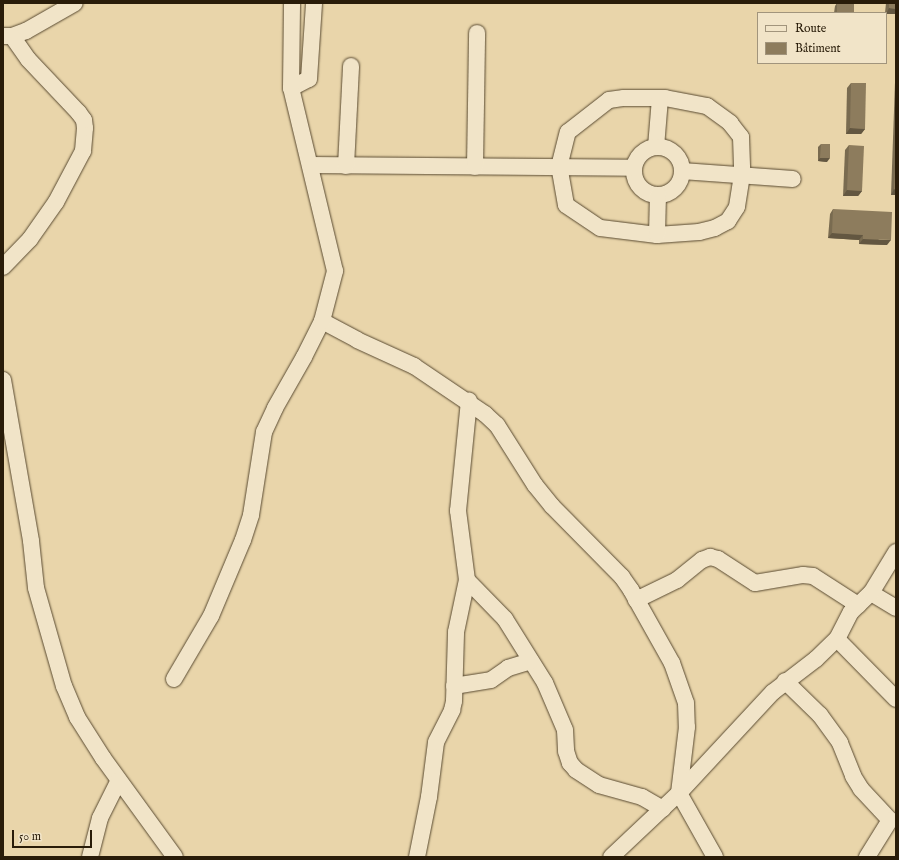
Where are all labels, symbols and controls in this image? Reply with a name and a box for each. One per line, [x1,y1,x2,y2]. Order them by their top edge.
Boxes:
legend [757,12,887,64]
text: Route [795,21,826,36]
text: Bâtiment [795,41,841,56]
scale bar [14,822,94,848]
text: 50 m [19,829,41,844]

